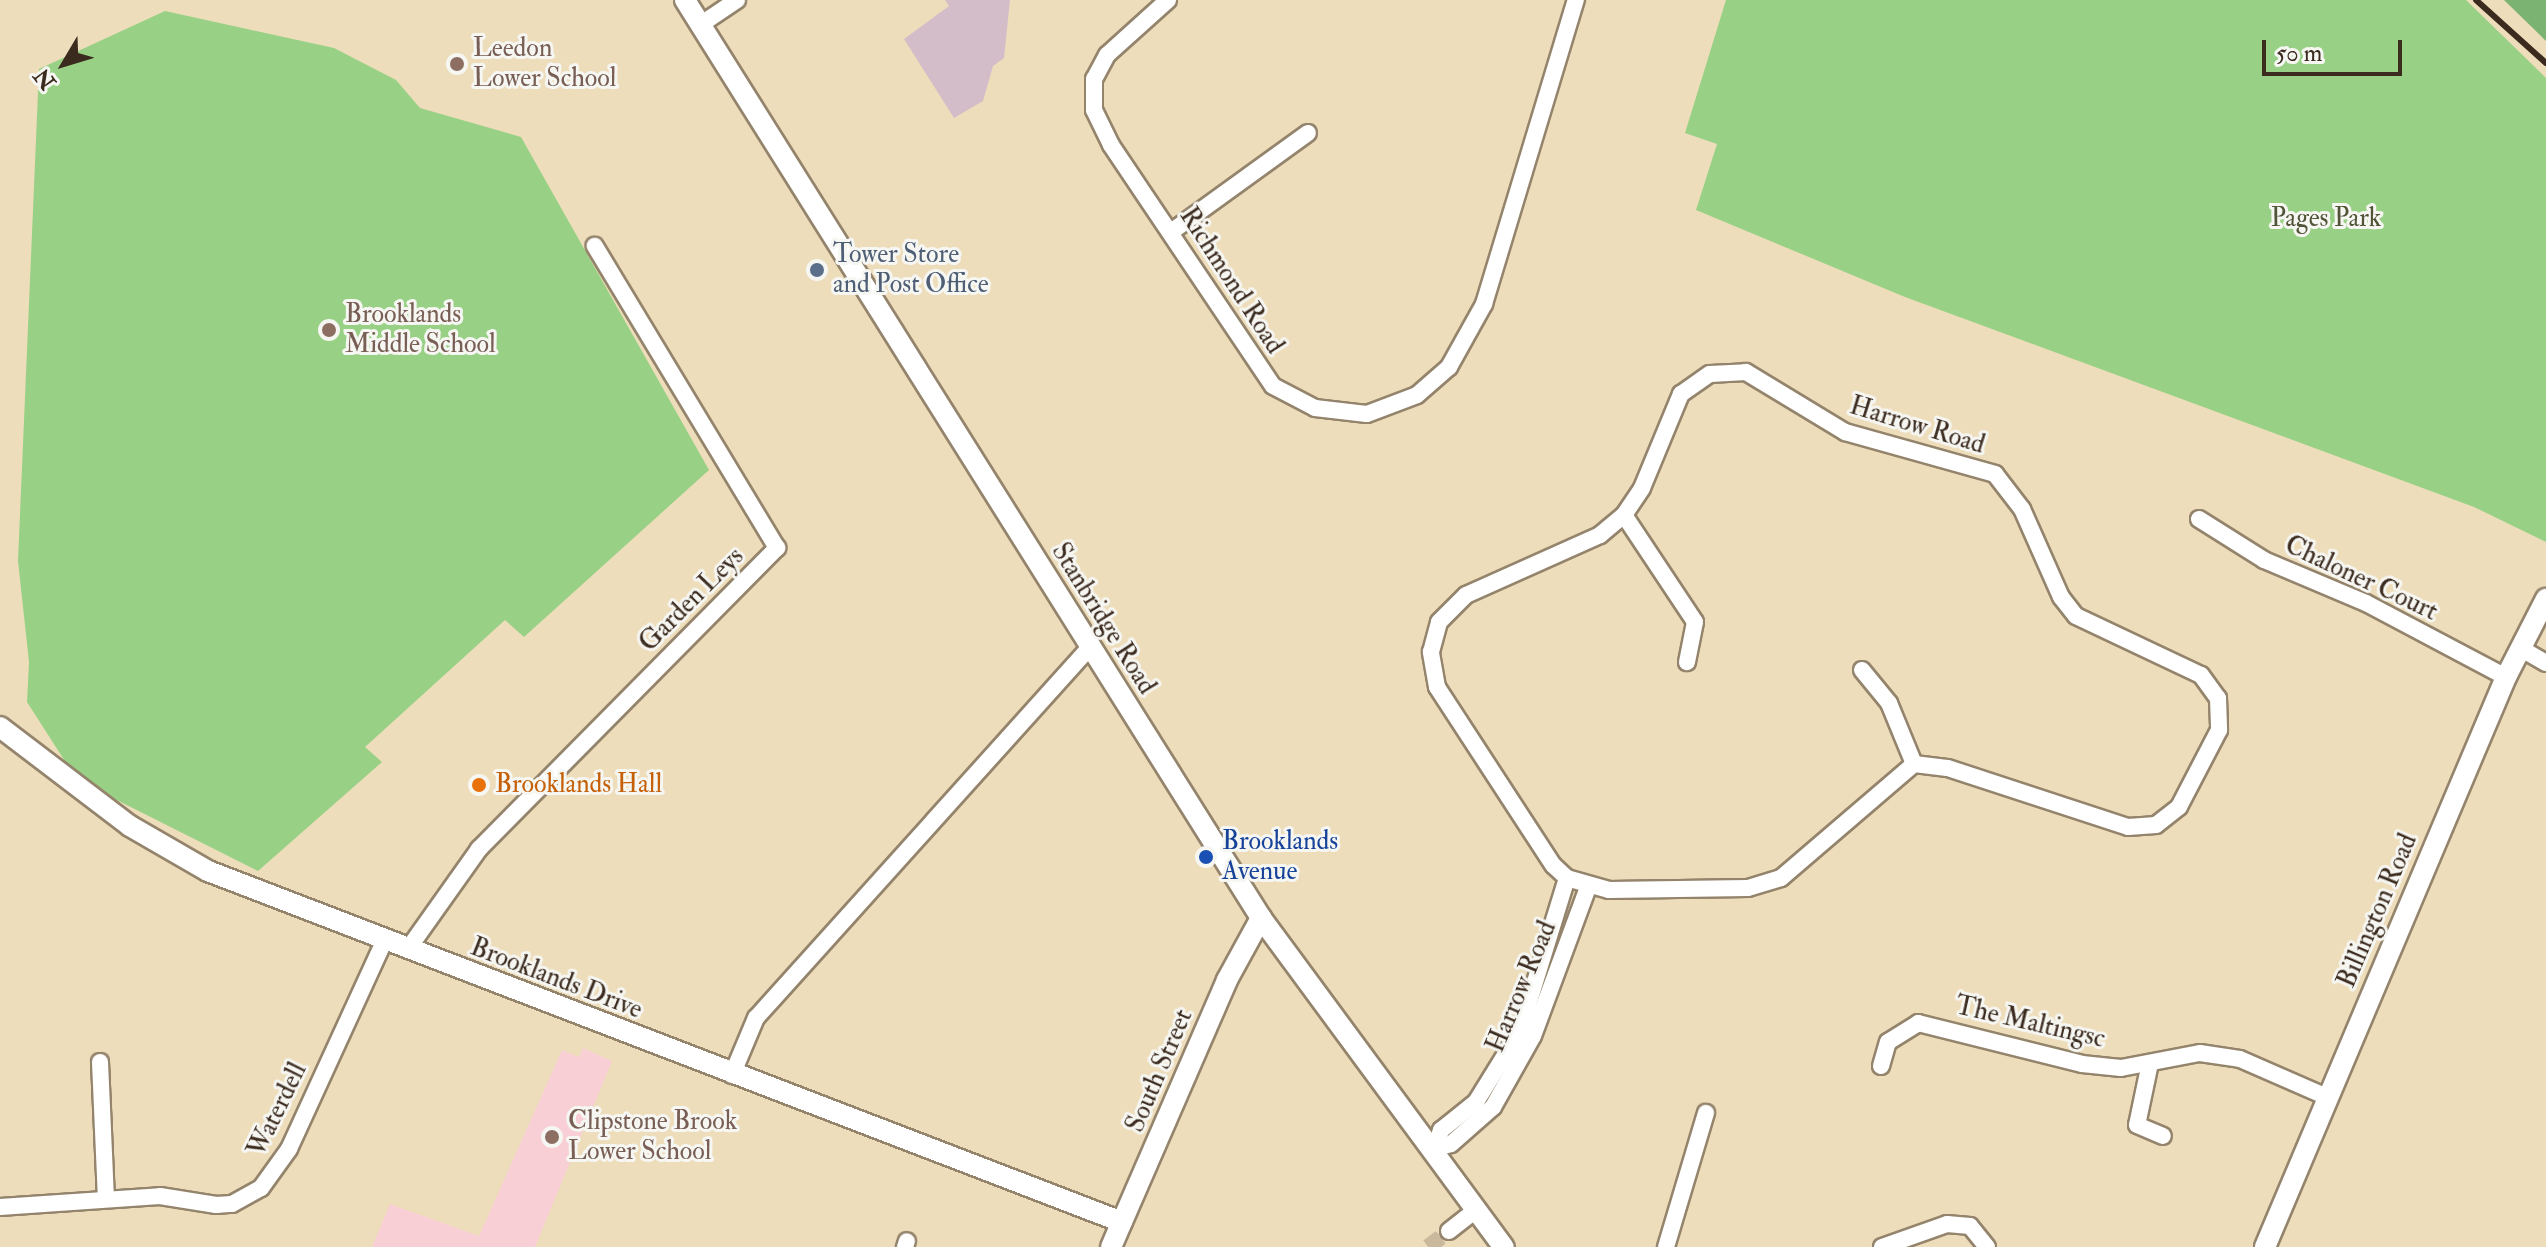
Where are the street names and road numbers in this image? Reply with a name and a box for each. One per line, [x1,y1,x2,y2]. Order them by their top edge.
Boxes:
street label: Richmond Road [1172,202,1290,360]
street label: Harrow Road [1846,391,1988,461]
street label: Chaloner Court [2280,530,2442,628]
street label: Stanbridge Road [1044,538,1162,700]
street label: Garden Leys [633,541,751,659]
street label: Billington Road [2332,829,2424,993]
street label: Harrow Road [1480,917,1564,1057]
street label: Brooklands Drive [466,932,646,1026]
street label: The Maltingsc [1952,991,2108,1055]
street label: South Street [1120,1005,1200,1137]
street label: Waterdell [242,1058,314,1162]

